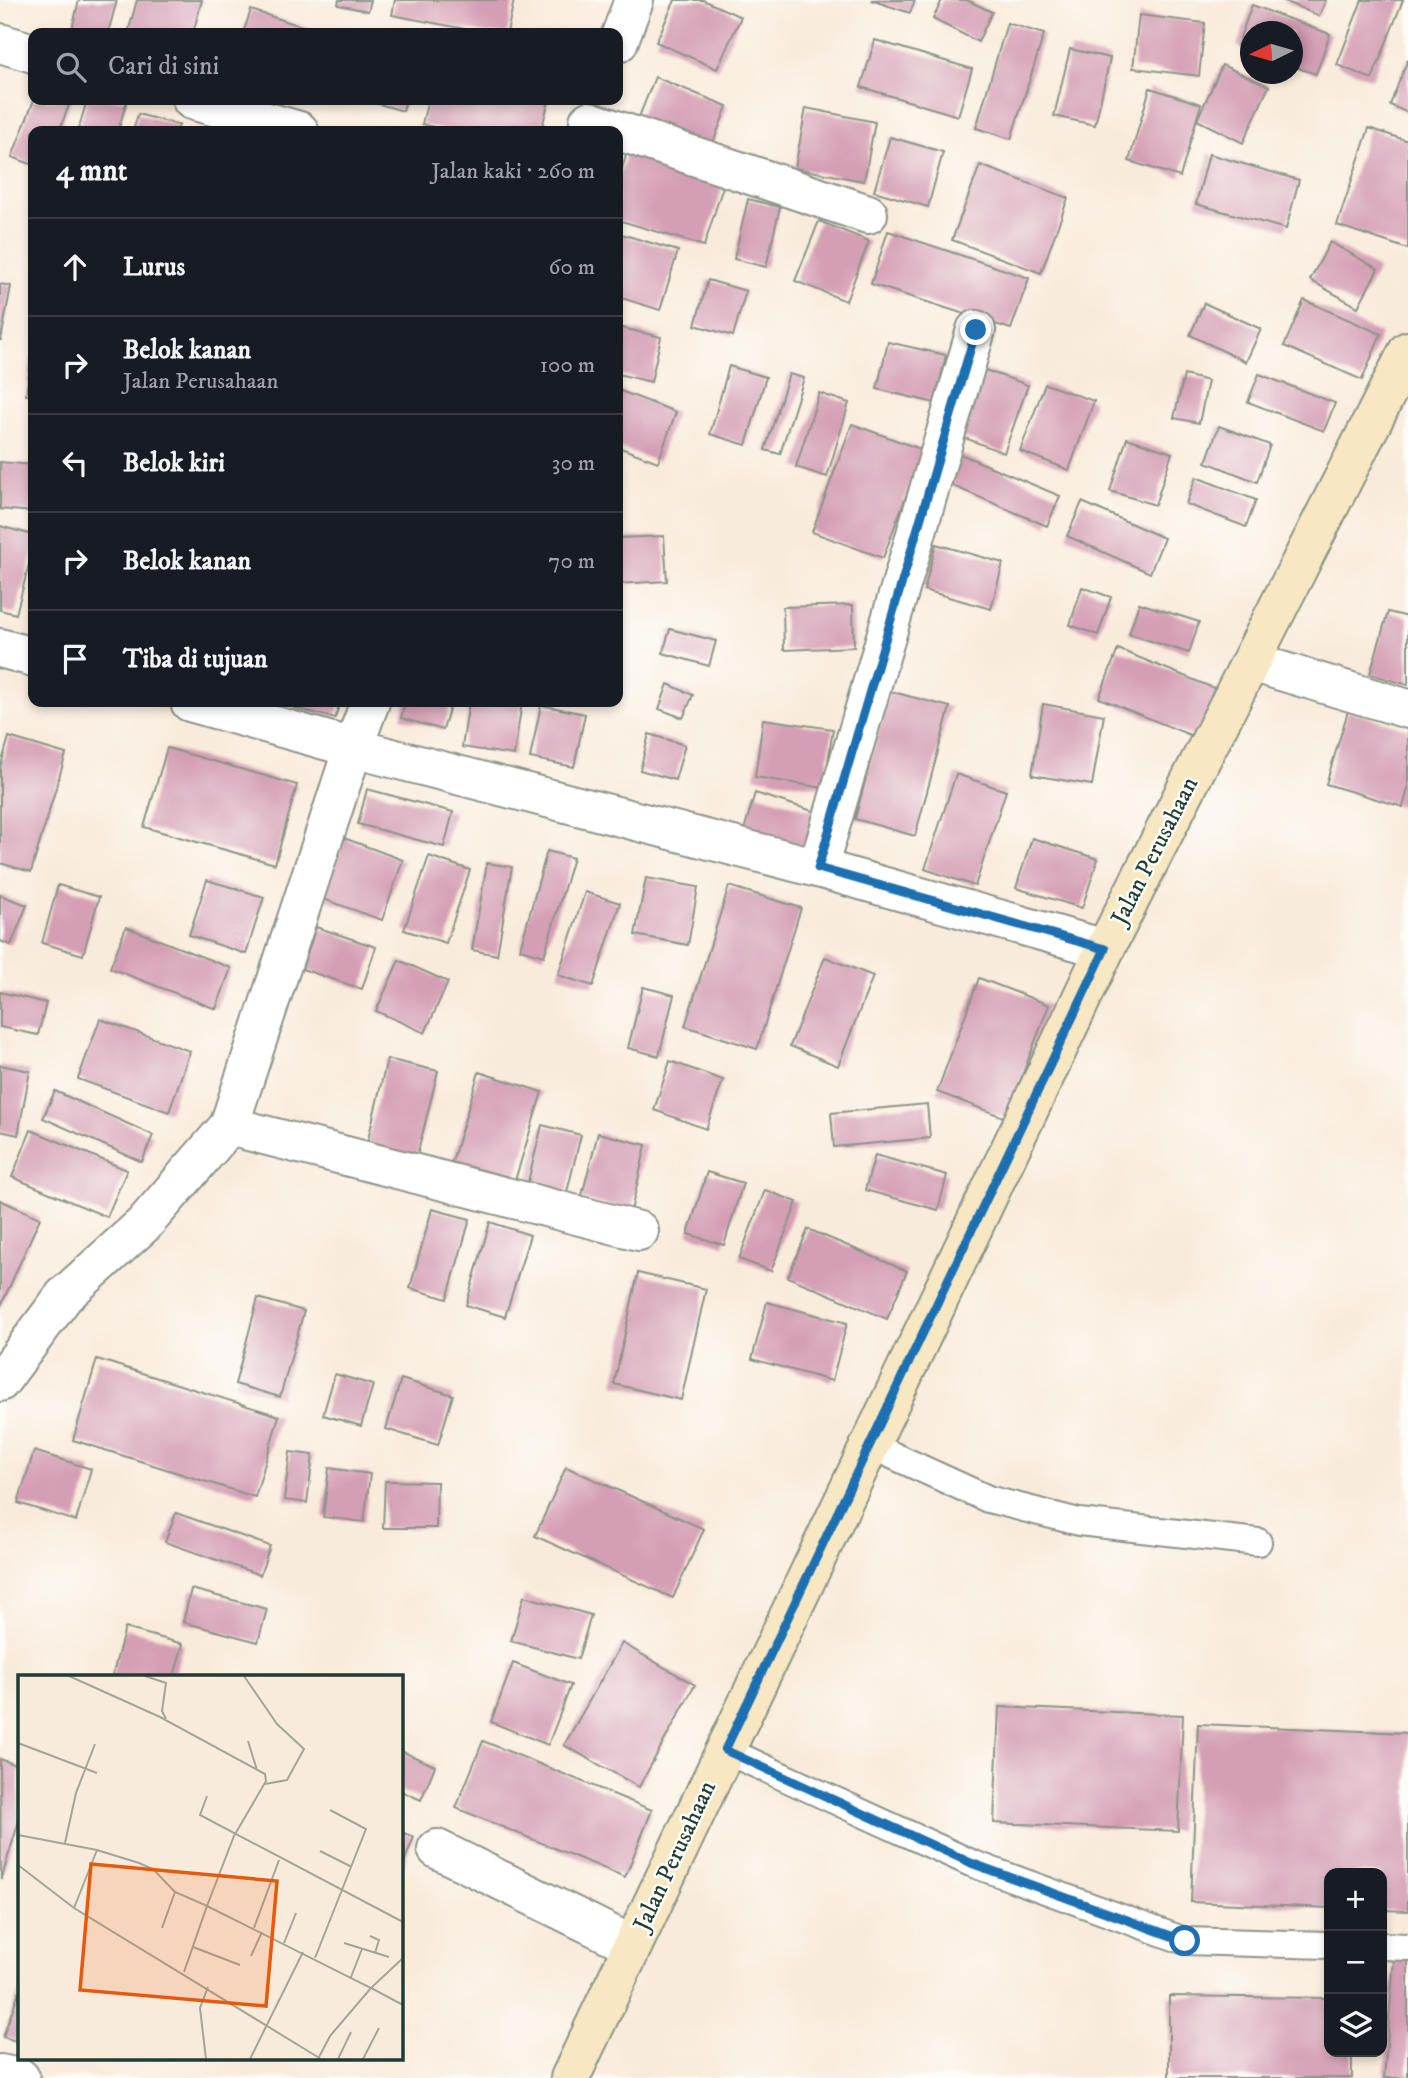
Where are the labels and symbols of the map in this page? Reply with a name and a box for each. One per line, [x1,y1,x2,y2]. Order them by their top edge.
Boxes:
north arrow [1240,21,1303,84]
route end [960,314,991,345]
street label: Jalan Perusahaan [1104,772,1205,932]
inset map [18,1675,402,2060]
street label: Jalan Perusahaan [626,1776,723,1938]
route start [1169,1925,1200,1956]

